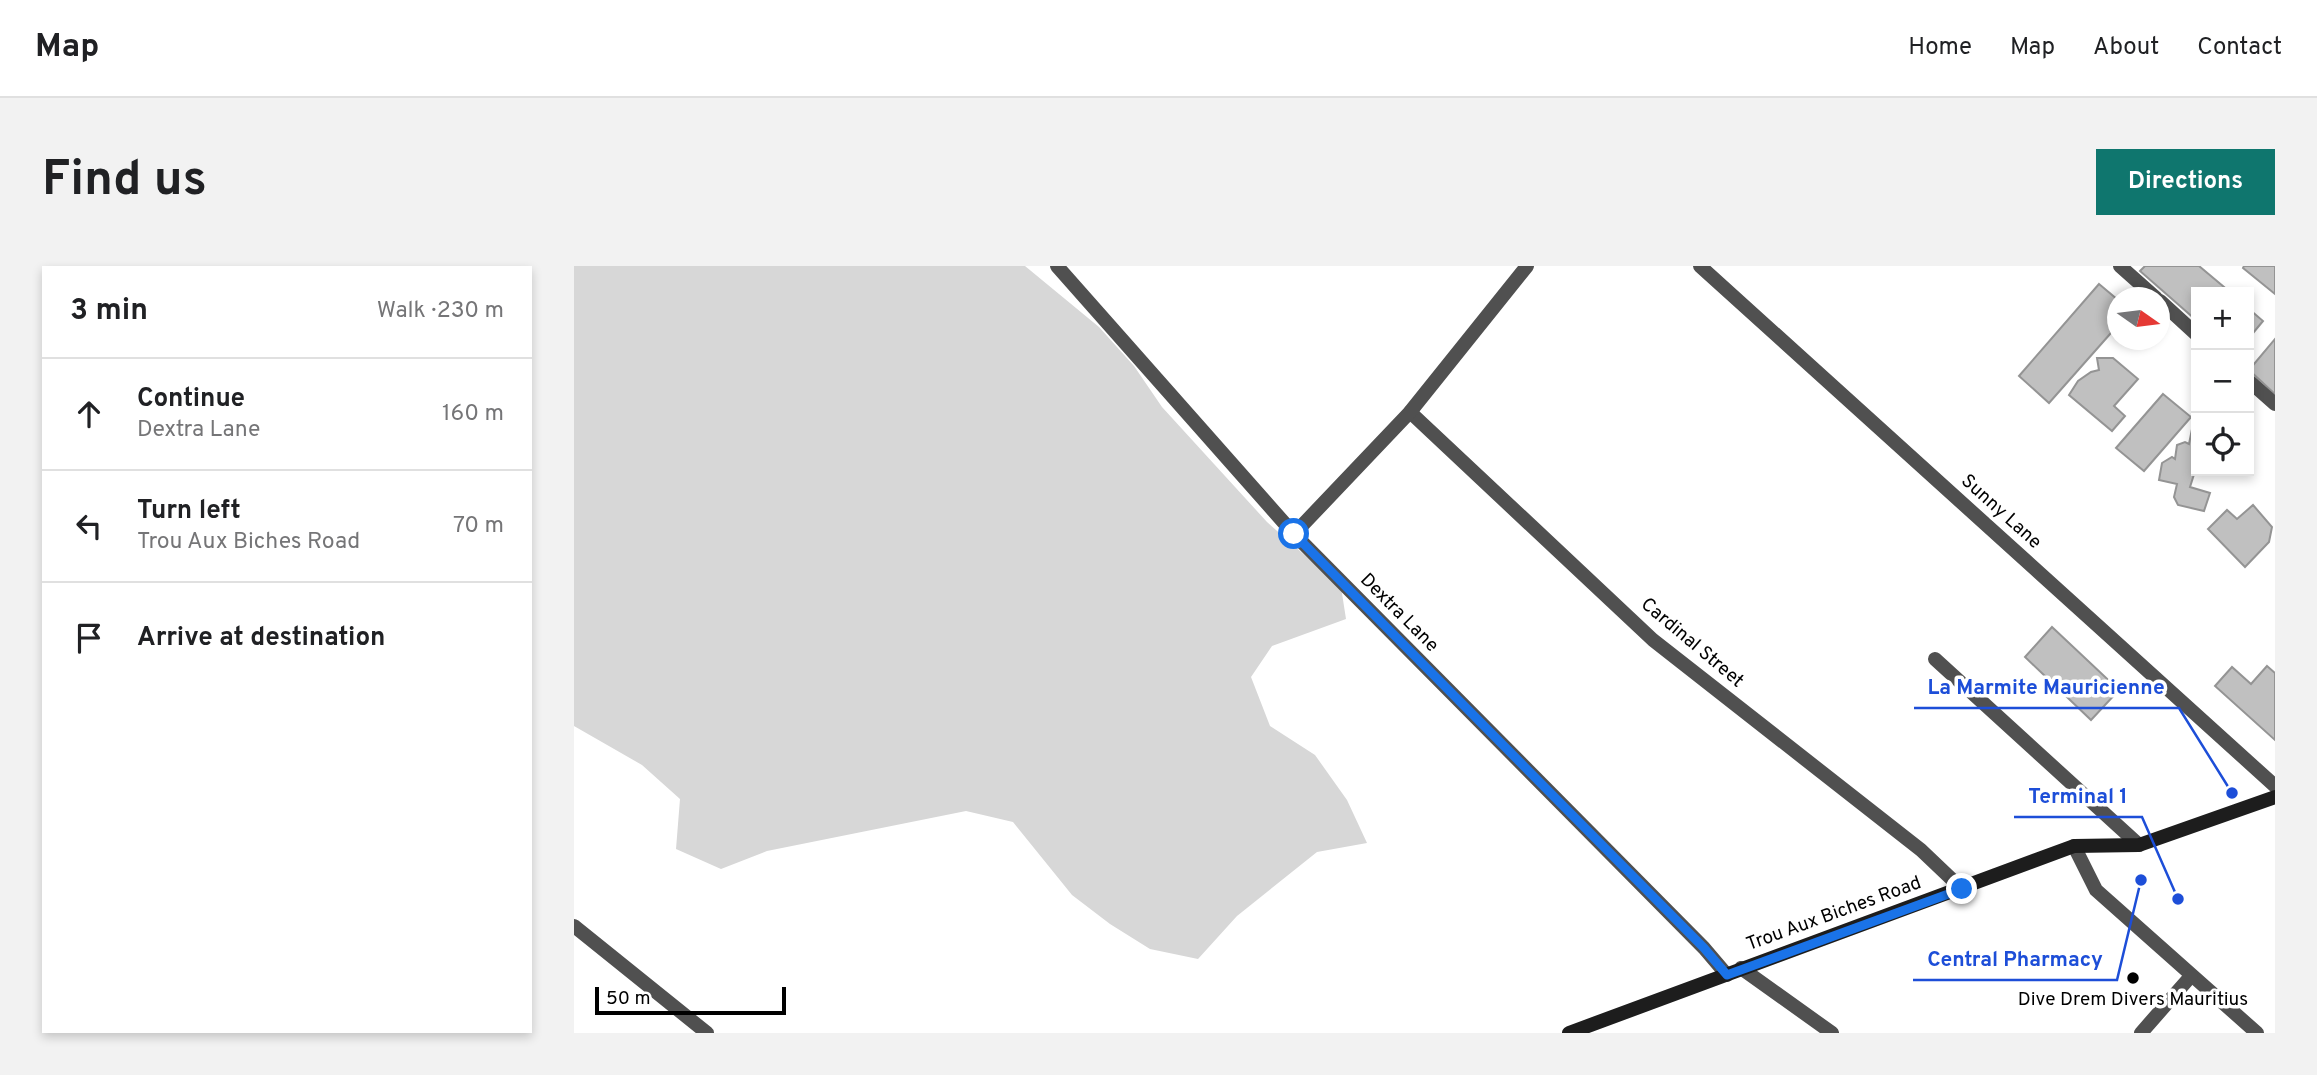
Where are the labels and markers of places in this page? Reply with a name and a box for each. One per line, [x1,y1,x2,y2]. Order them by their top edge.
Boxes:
callout: La Marmite Mauricienne [1914,666,2179,708]
callout: Terminal 1 [2014,775,2142,817]
callout: Central Pharmacy [1913,938,2117,980]
marker: Dive Drem Divers Mauritius [2125,970,2141,986]
place label: Dive Drem Divers Mauritius [2018,988,2248,1012]

